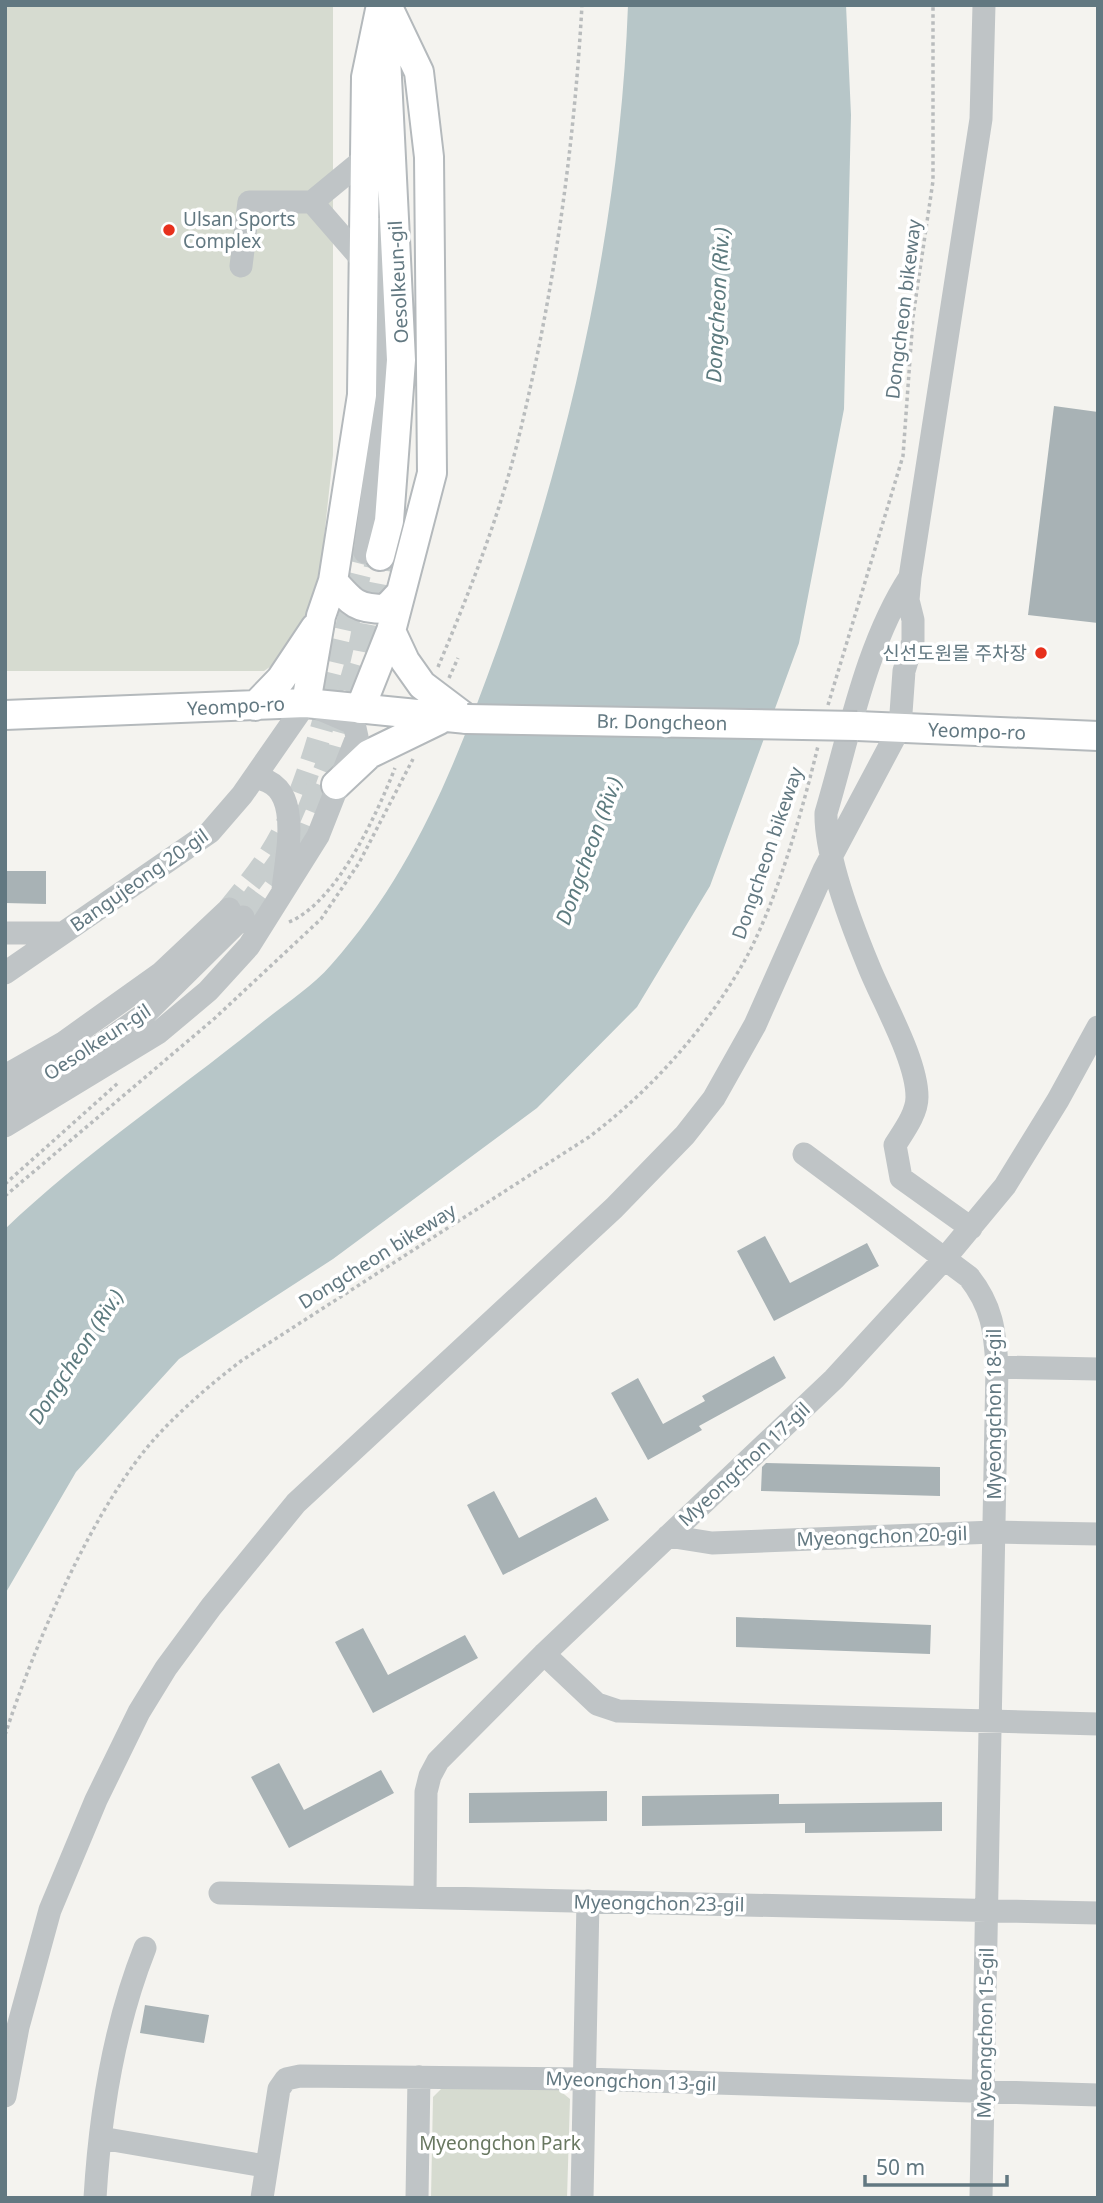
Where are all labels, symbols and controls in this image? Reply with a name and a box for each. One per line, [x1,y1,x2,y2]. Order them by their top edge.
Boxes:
place label: Ulsan Sports Complex [183,206,296,254]
street label: Dongcheon bikeway [879,217,927,400]
street label: Oesolkeun-gil [382,220,414,344]
marker: Ulsan Sports Complex [161,222,177,238]
water label: Dongcheon (Riv.) [699,226,735,383]
place label: 신선도원몰 주차장 [882,640,1027,666]
marker: 신선도원몰 주차장 [1033,645,1049,661]
street label: Yeompo-ro [186,690,286,722]
street label: Br. Dongcheon [596,708,728,736]
street label: Yeompo-ro [928,716,1026,746]
street label: Dongcheon bikeway [725,763,809,943]
water label: Dongcheon (Riv.) [548,773,628,929]
street label: Bangujeong 20-gil [65,823,213,937]
street label: Oesolkeun-gil [38,998,156,1086]
street label: Dongcheon bikeway [293,1197,461,1315]
water label: Dongcheon (Riv.) [21,1284,129,1429]
street label: Myeongchon 18-gil [981,1329,1007,1499]
street label: Myeongchon 17-gil [673,1396,815,1532]
street label: Myeongchon 20-gil [796,1520,968,1552]
street label: Myeongchon 23-gil [573,1889,745,1917]
street label: Myeongchon 15-gil [971,1947,999,2119]
street label: Myeongchon 13-gil [545,2065,717,2097]
park label: Myeongchon Park [419,2130,581,2156]
scale bar [865,2144,1007,2188]
text: 50 m [876,2153,925,2181]

